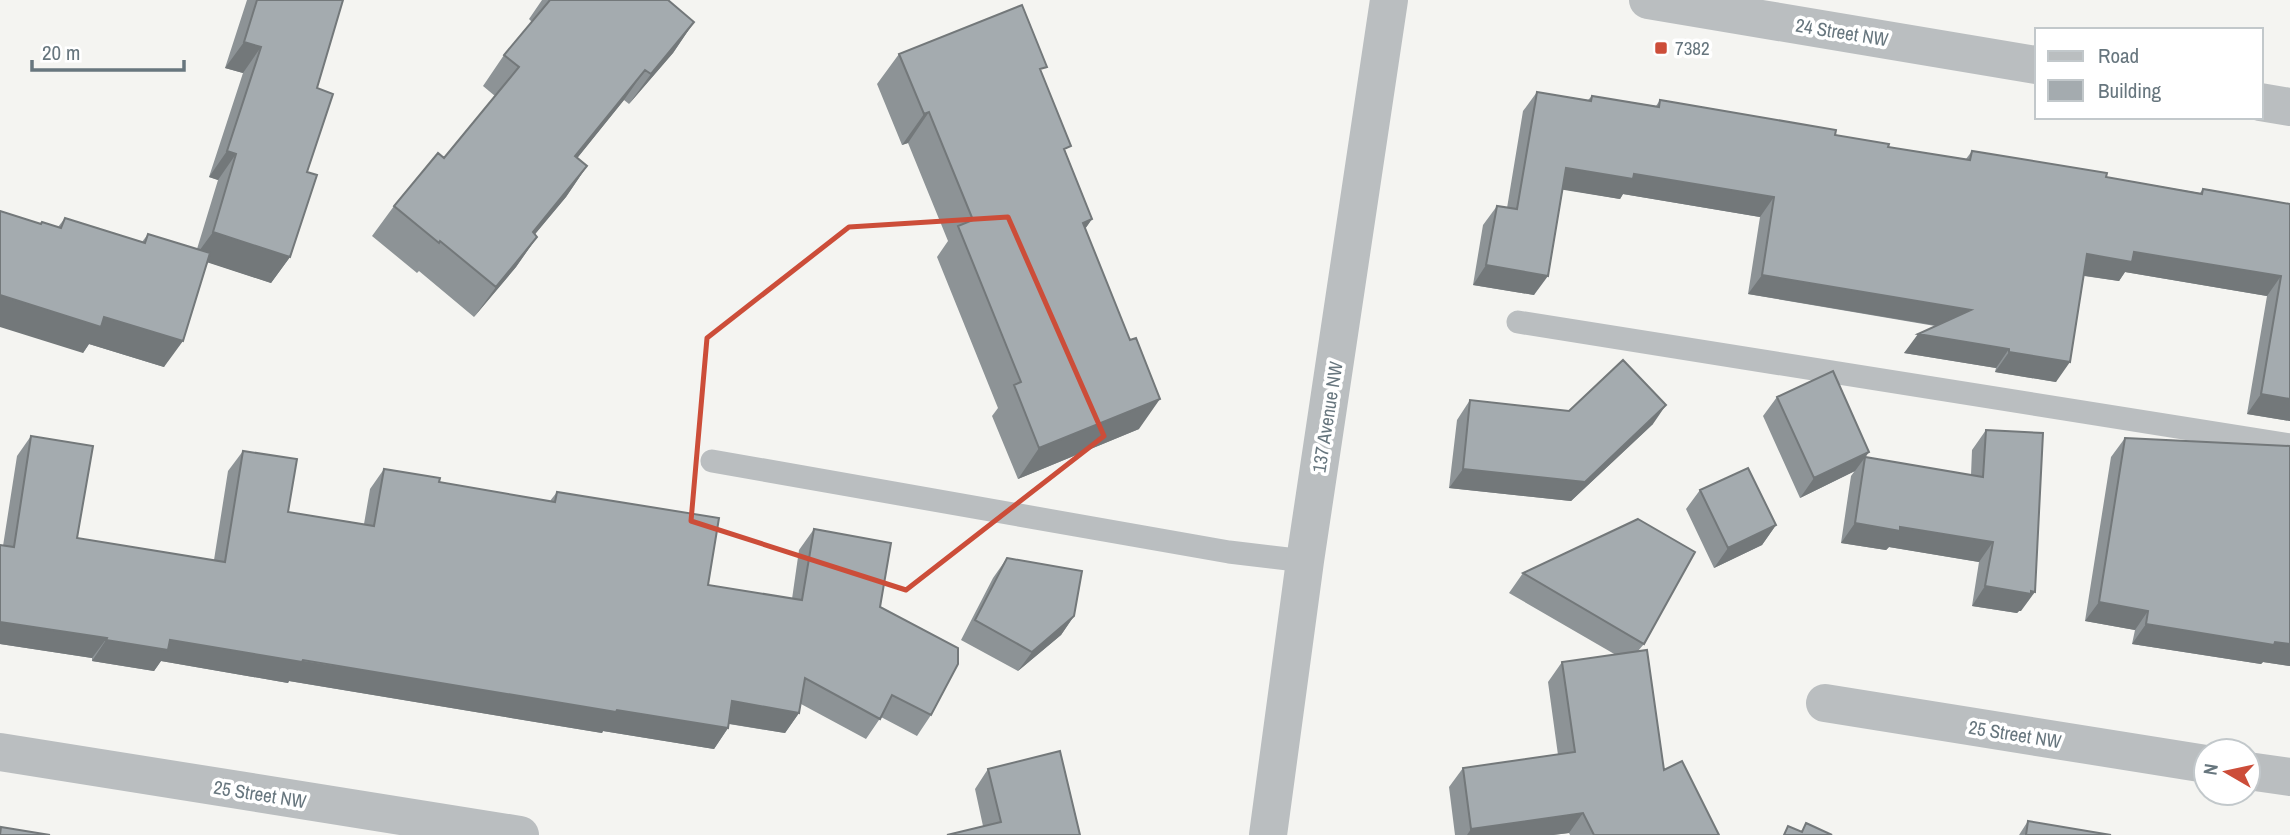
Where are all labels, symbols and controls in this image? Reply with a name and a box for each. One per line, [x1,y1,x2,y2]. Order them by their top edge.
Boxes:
street label: 24 Street NW [1794,12,1891,52]
scale bar [32,28,184,72]
legend [2035,28,2262,119]
place label: 7382 [1675,35,1710,61]
text: 20 m [42,38,80,67]
marker: 7382 [1653,40,1669,56]
text: Road [2098,41,2139,70]
text: Building [2098,76,2162,105]
street label: 137 Avenue NW [1305,359,1349,475]
street label: 25 Street NW [1967,714,2064,754]
north arrow [2192,737,2262,807]
text: N [2196,762,2224,777]
street label: 25 Street NW [212,774,309,814]

